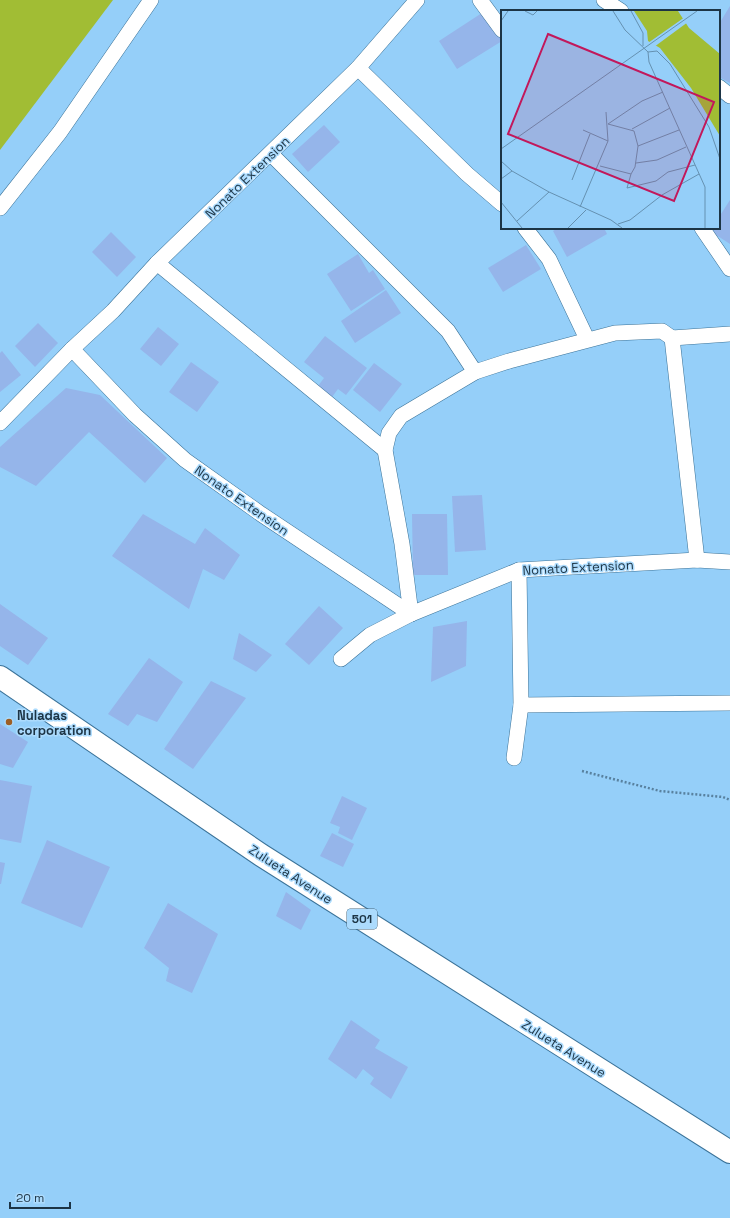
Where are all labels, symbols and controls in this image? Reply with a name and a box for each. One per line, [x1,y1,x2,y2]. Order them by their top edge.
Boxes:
inset map [501,10,720,229]
street label: Nonato Extension [201,133,293,222]
street label: Nonato Extension [191,462,292,539]
street label: Nonato Extension [522,556,634,579]
place label: Nuladas corporation [17,707,91,739]
marker: Nuladas corporation [4,717,14,727]
street label: Zulueta Avenue [246,841,336,908]
road number: 501 [347,909,377,929]
street label: Zulueta Avenue [518,1016,609,1081]
scale bar [10,1184,70,1210]
text: 20 m [16,1190,44,1206]

